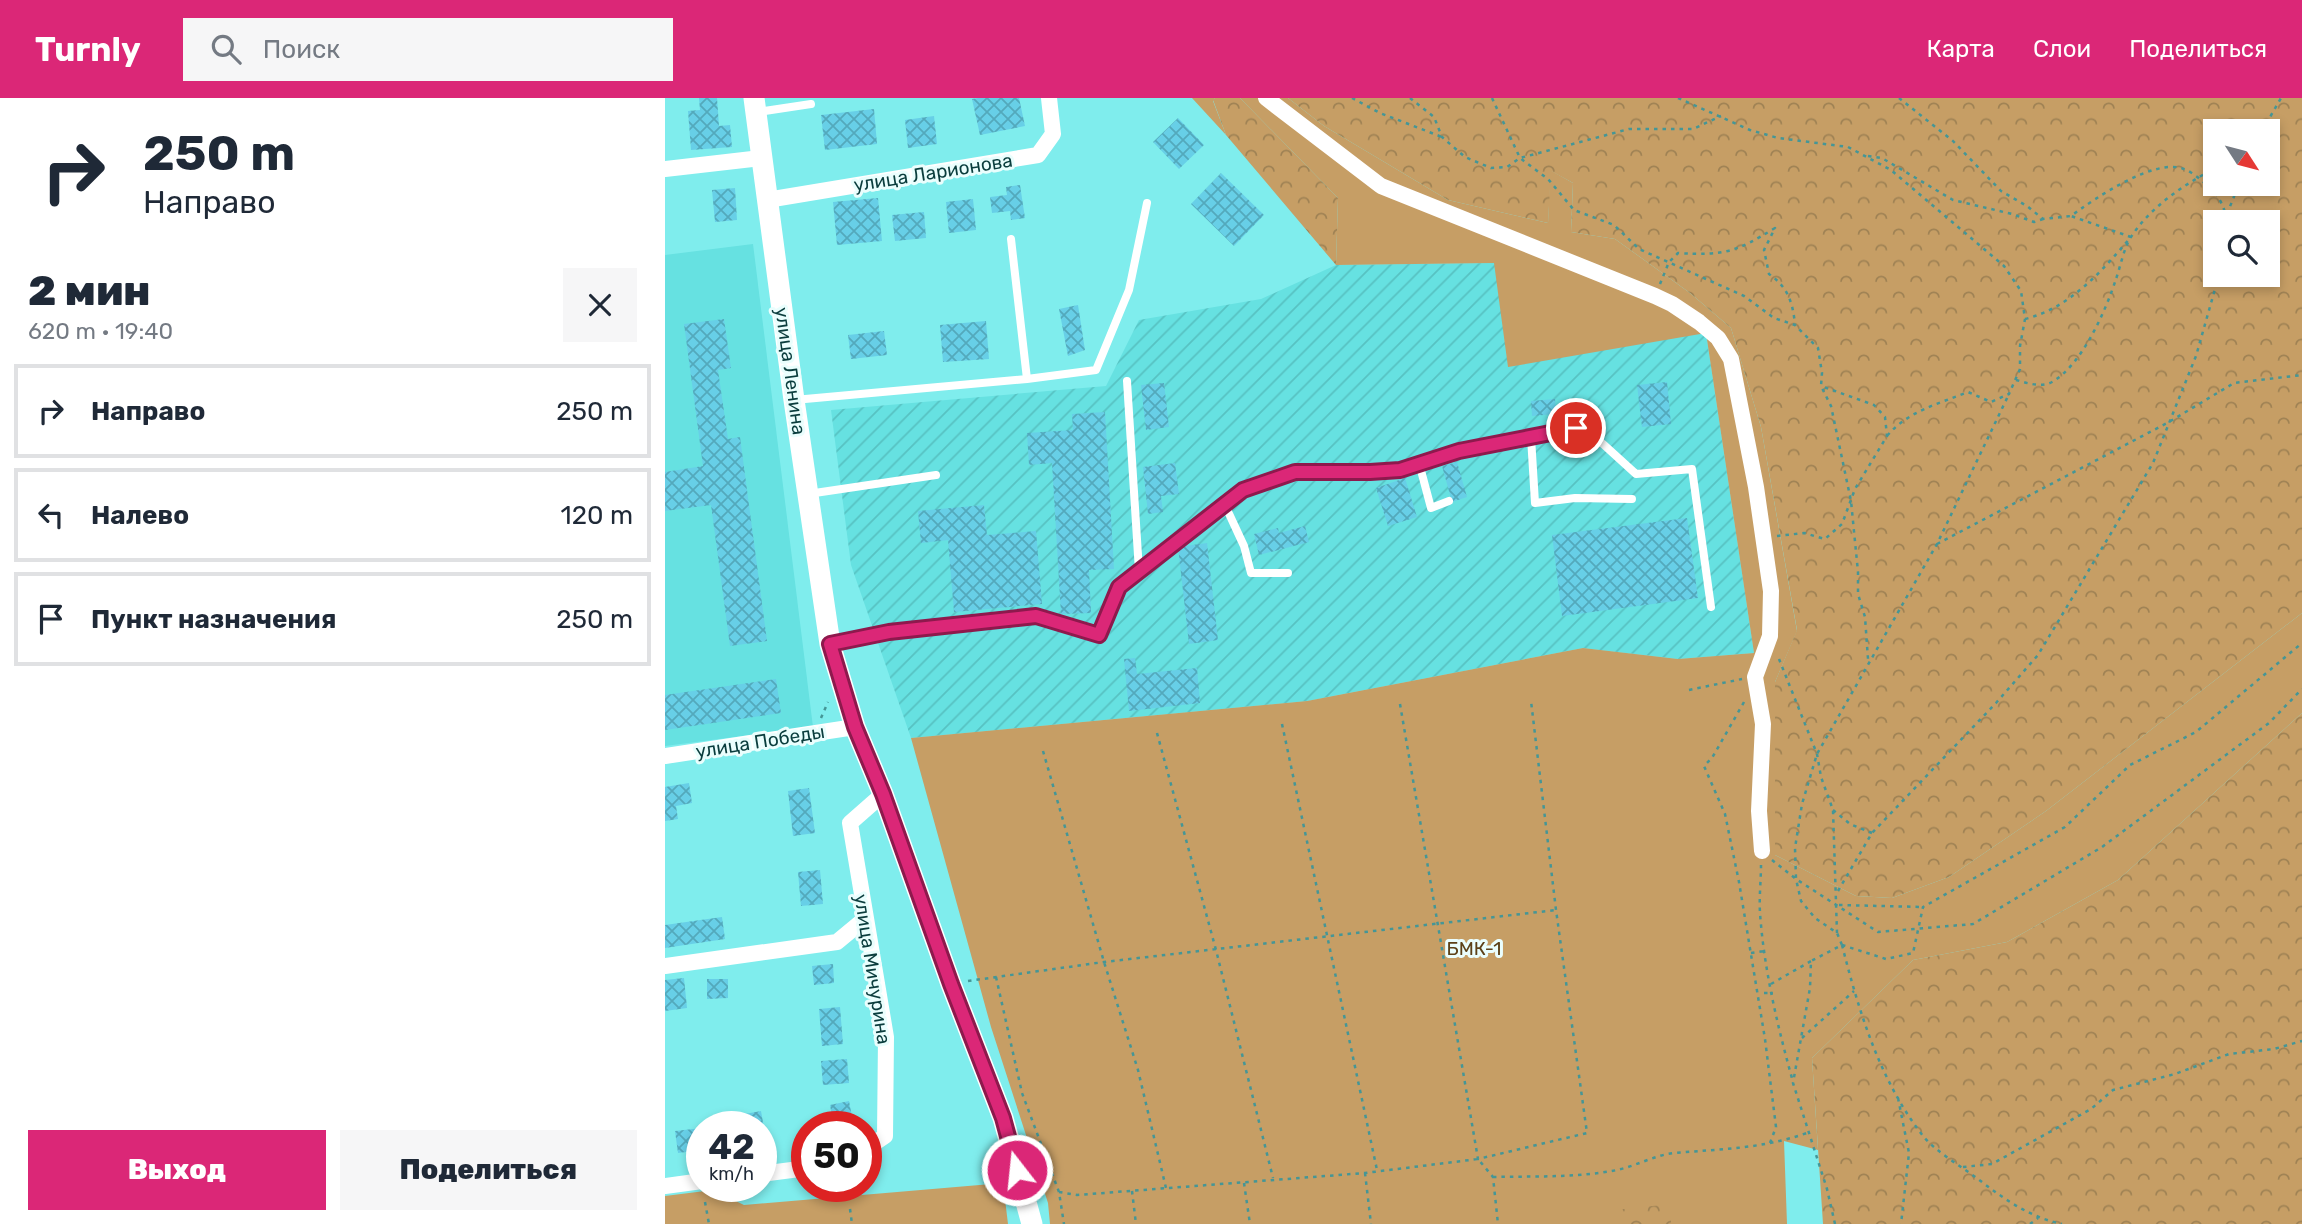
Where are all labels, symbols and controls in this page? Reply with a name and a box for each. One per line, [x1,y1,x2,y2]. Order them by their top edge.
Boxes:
search box [183,18,673,81]
text: Turnly [35,30,141,69]
icon: search [207,30,245,68]
text: Поиск [263,34,340,65]
text: Карта [1926,35,1995,63]
text: Слои [2033,35,2091,63]
text: Поделиться [2129,35,2267,63]
north arrow [2203,119,2280,196]
map controls [2203,119,2280,287]
text: 250 m [143,124,295,182]
icon: right [28,126,119,217]
street label: улица Ларионова [852,149,1014,196]
text: Направо [143,183,276,221]
button: search [2203,210,2280,287]
text: 2 мин [28,266,151,316]
button: close [563,268,637,342]
street label: улица Ленина [770,306,811,436]
text: 620 m · 19:40 [28,317,173,345]
icon: right [32,392,70,430]
text: Направо [91,396,205,427]
text: 250 m [556,396,633,427]
pin [1546,398,1606,458]
icon: arrive [1557,409,1595,447]
icon: left [32,496,70,534]
text: Налево [91,500,189,531]
text: 120 m [561,500,633,531]
icon: arrive [32,600,70,638]
text: Пункт назначения [91,604,336,635]
text: 250 m [556,604,633,635]
street label: улица Победы [694,720,826,763]
street label: улица Мичурина [849,892,896,1046]
park label: БМК-1 [1447,937,1501,960]
speed limit sign: 50 [791,1111,882,1202]
text: 42 [708,1126,755,1168]
button: Выход [28,1130,326,1210]
button: Поделиться [340,1130,637,1210]
position arrow [980,1133,1054,1207]
text: km/h [709,1163,754,1185]

